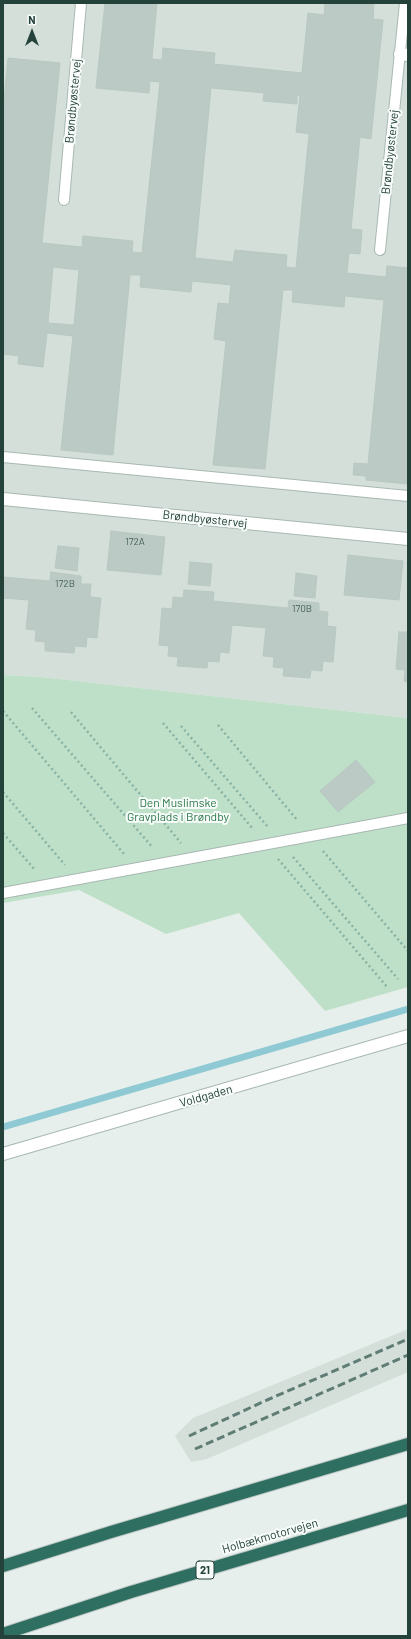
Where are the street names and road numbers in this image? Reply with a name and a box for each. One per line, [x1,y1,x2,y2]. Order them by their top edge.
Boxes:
street label: Brøndbyøstervej [62,58,84,144]
street label: Brøndbyøstervej [378,109,402,195]
street label: Brøndbyøstervej [162,507,248,531]
street label: Voldgaden [178,1082,234,1110]
street label: Holbækmotorvejen [220,1515,320,1557]
road number: 21 [196,1561,214,1579]

